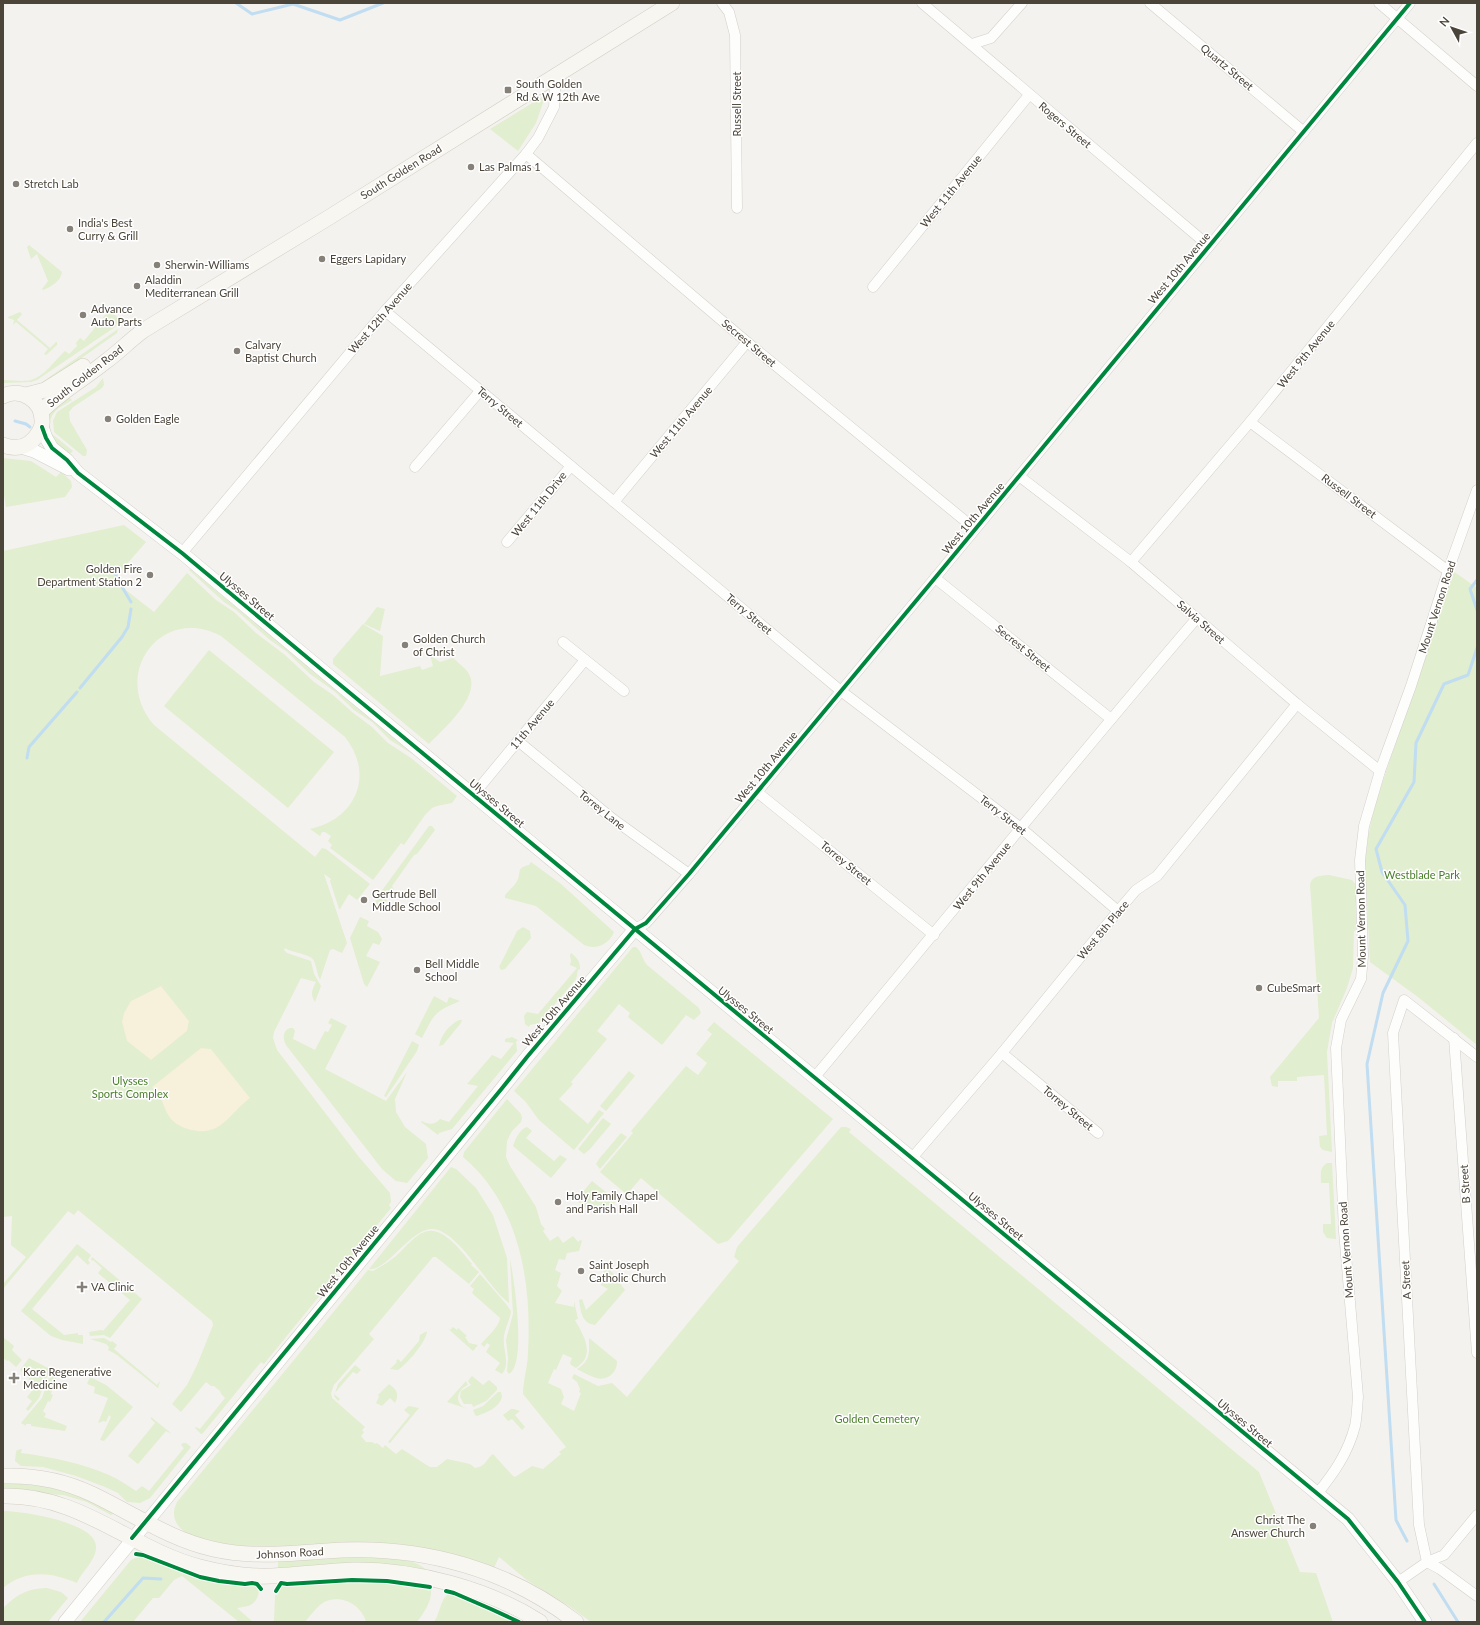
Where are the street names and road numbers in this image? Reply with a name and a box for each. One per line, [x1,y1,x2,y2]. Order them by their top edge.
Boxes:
street label: Quartz Street [1198,41,1256,93]
street label: Russell Street [730,71,743,137]
street label: Rogers Street [1036,99,1094,150]
street label: South Golden Road [358,141,444,202]
street label: West 11th Avenue [917,152,984,230]
street label: West 10th Avenue [1145,229,1213,306]
street label: West 12th Avenue [345,279,414,356]
street label: Secrest Street [719,316,779,369]
street label: West 9th Avenue [1274,317,1337,390]
street label: South Golden Road [44,342,125,409]
street label: West 11th Avenue [647,383,715,460]
street label: Terry Street [475,384,526,430]
street label: West 11th Drive [508,468,569,539]
street label: Russell Street [1319,471,1379,520]
street label: West 10th Avenue [939,479,1007,556]
street label: Mount Vernon Road [1415,559,1458,655]
street label: Ulysses Street [217,569,278,622]
street label: Terry Street [724,591,775,637]
street label: Salvia Street [1175,597,1228,646]
street label: Secrest Street [993,621,1054,674]
street label: 11th Avenue [507,696,557,751]
street label: West 10th Avenue [732,728,800,805]
street label: Ulysses Street [467,776,528,829]
street label: Torrey Lane [576,787,628,832]
street label: Terry Street [977,792,1029,837]
street label: Torrey Street [818,838,875,887]
street label: West 9th Avenue [950,839,1013,912]
street label: Mount Vernon Road [1353,870,1368,968]
street label: West 8th Place [1074,897,1131,962]
street label: West 10th Avenue [519,972,588,1049]
street label: Ulysses Street [716,983,777,1036]
street label: Torrey Street [1040,1083,1096,1133]
street label: B Street [1457,1164,1472,1204]
street label: Ulysses Street [966,1189,1027,1242]
street label: Mount Vernon Road [1336,1201,1355,1299]
street label: West 10th Avenue [314,1222,381,1300]
street label: A Street [1398,1260,1413,1300]
street label: Ulysses Street [1215,1396,1276,1449]
street label: Johnson Road [256,1544,324,1561]

